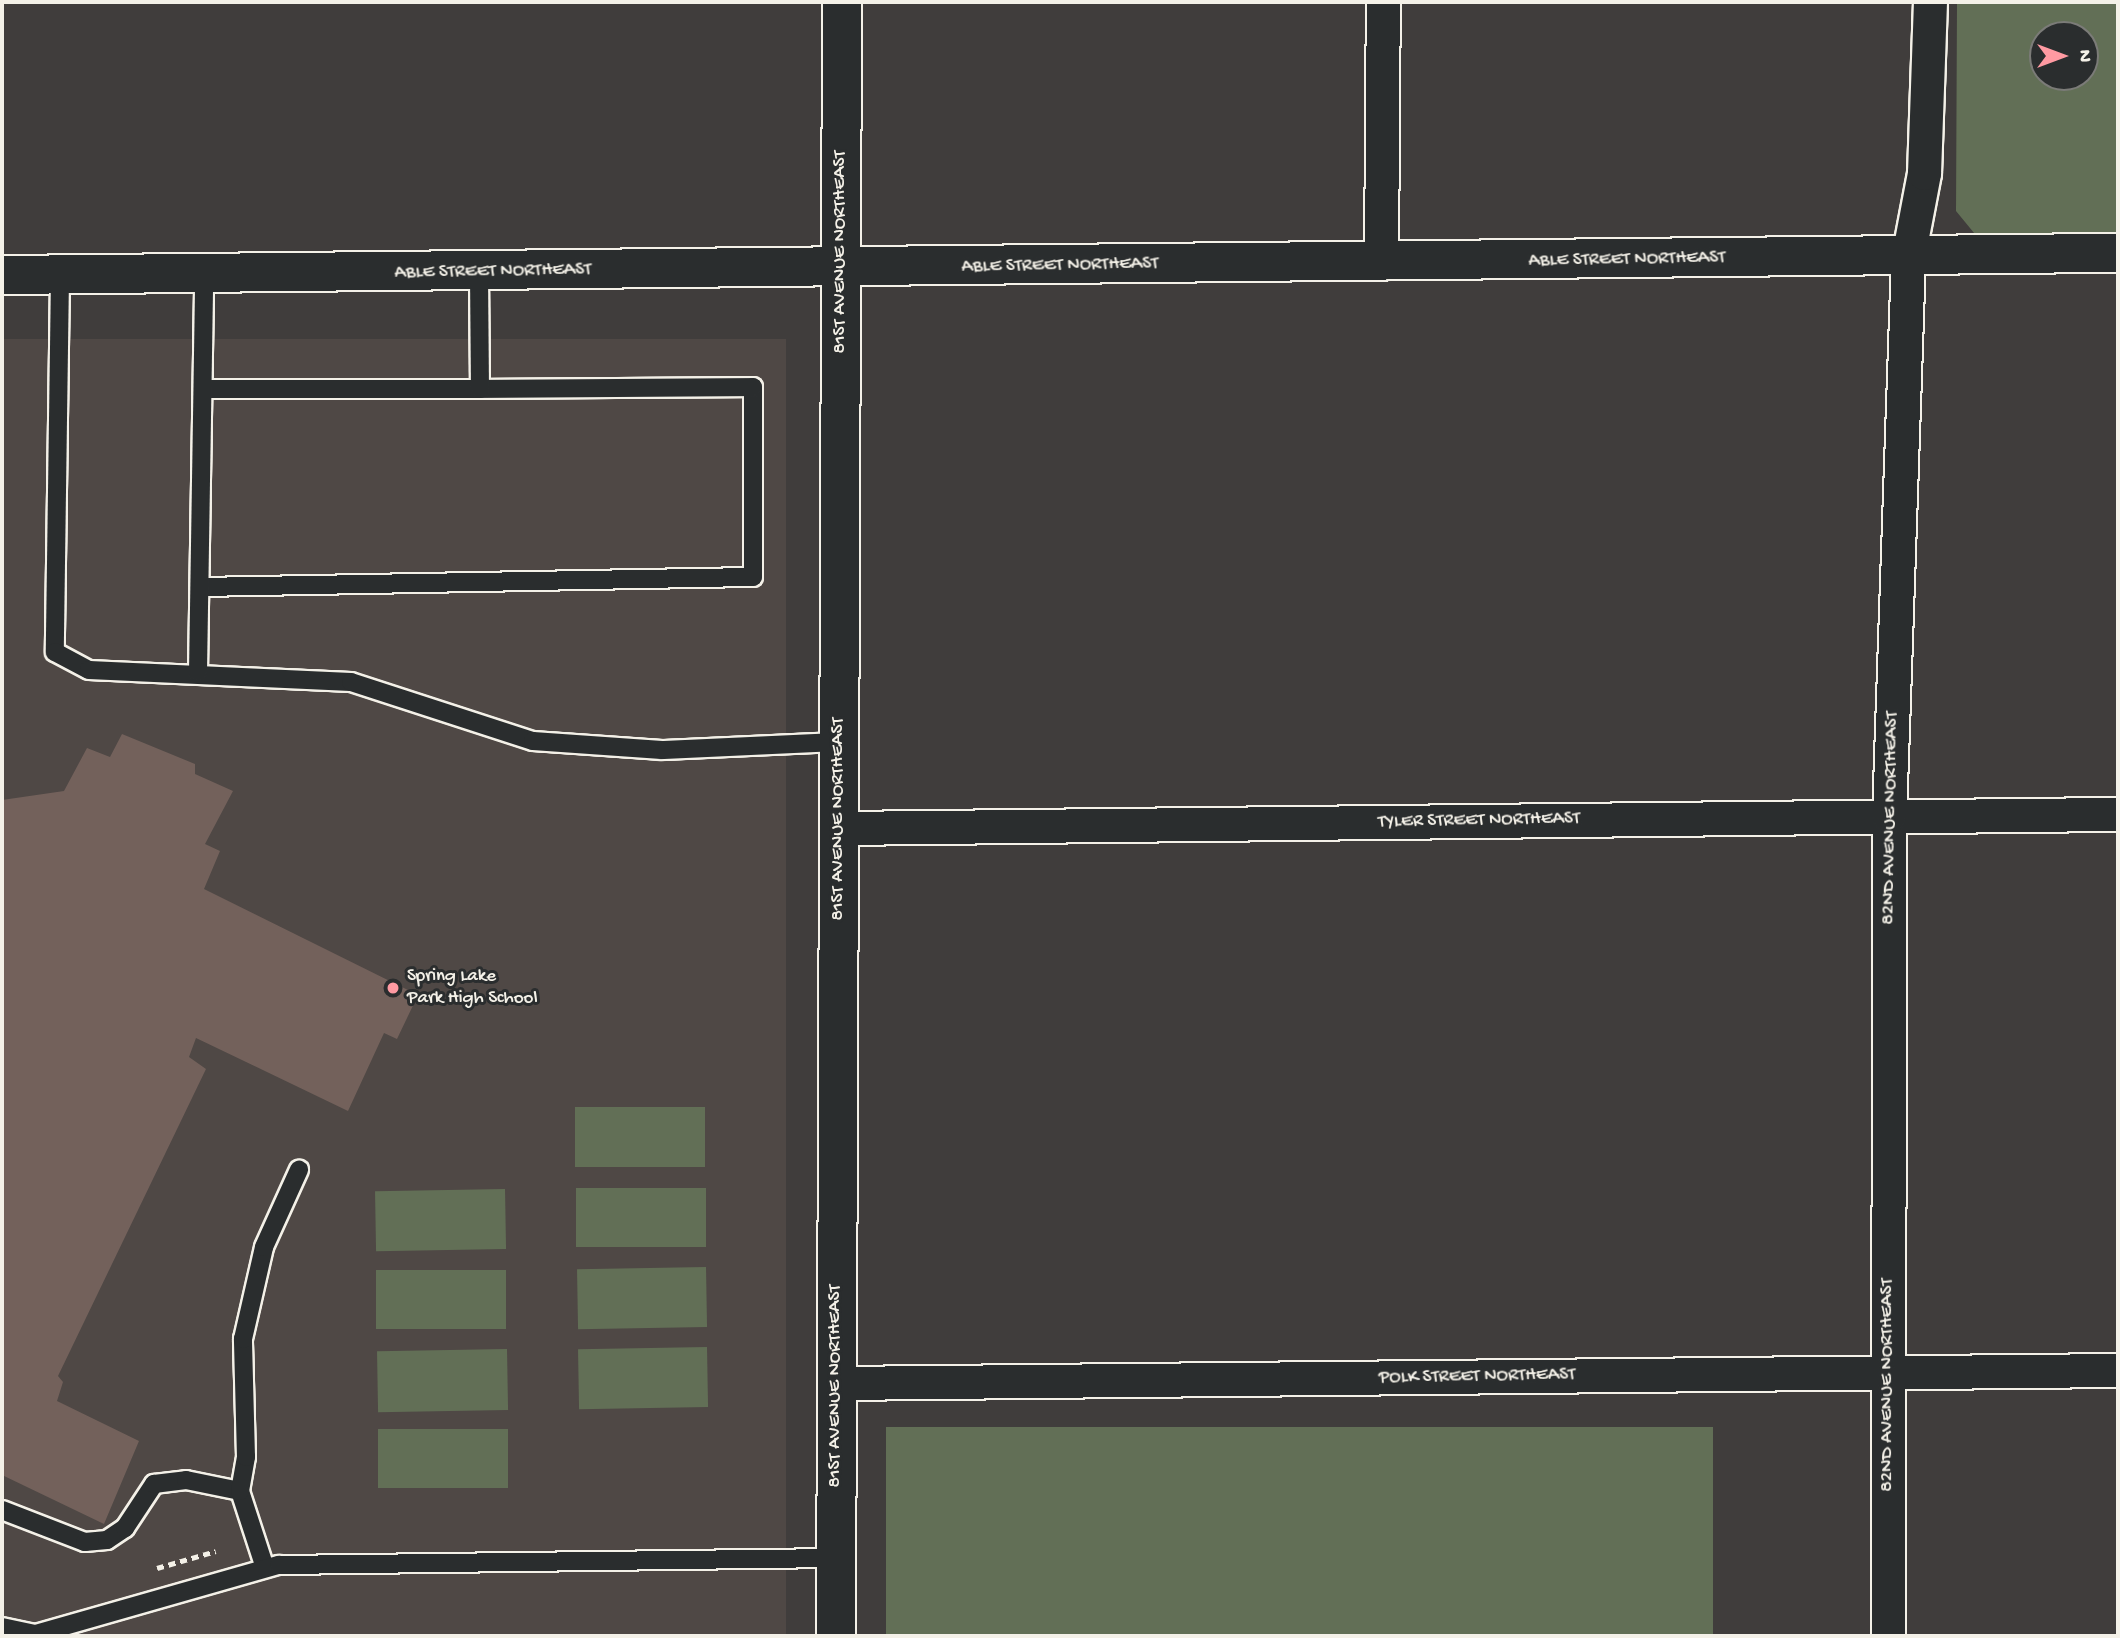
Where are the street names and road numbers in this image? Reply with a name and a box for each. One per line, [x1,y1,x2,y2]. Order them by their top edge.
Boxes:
street label: 81ST AVENUE NORTHEAST [830,150,852,354]
street label: ABLE STREET NORTHEAST [1528,247,1726,273]
street label: ABLE STREET NORTHEAST [961,253,1159,279]
street label: ABLE STREET NORTHEAST [394,259,592,285]
street label: 82ND AVENUE NORTHEAST [1878,711,1904,925]
street label: 81ST AVENUE NORTHEAST [828,717,850,921]
street label: TYLER STREET NORTHEAST [1378,808,1580,834]
street label: 82ND AVENUE NORTHEAST [1877,1278,1899,1492]
street label: 81ST AVENUE NORTHEAST [825,1284,847,1488]
street label: POLK STREET NORTHEAST [1379,1364,1575,1390]

